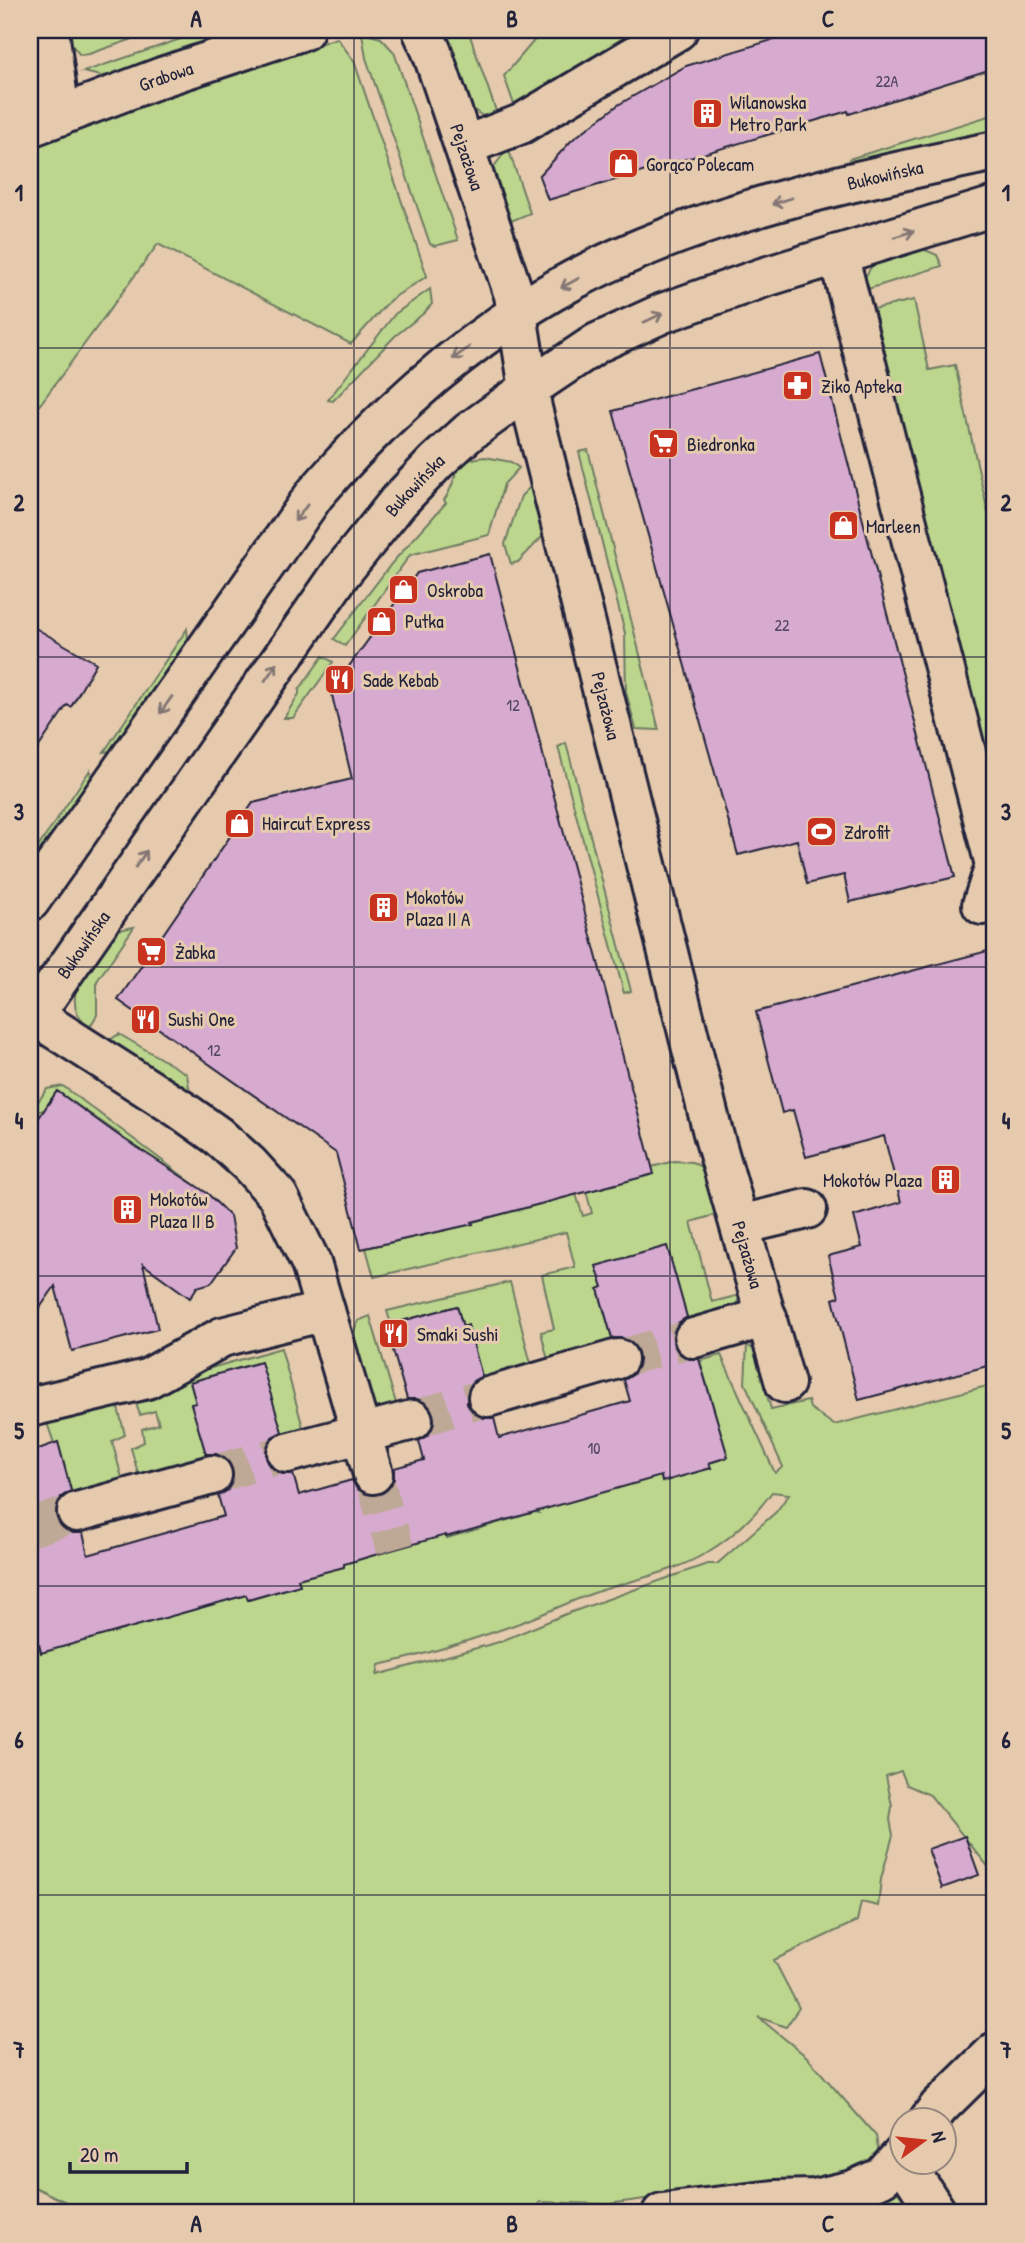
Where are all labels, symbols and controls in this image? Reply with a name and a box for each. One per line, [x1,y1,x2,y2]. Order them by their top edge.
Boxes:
text: A [190,3,202,34]
text: B [506,3,518,34]
text: C [822,3,834,34]
street label: Grabowa [135,55,197,98]
house number: 22A [876,70,899,92]
place label: Wilanowska Metro Park [730,89,807,137]
building icon: Wilanowska Metro Park [690,96,724,130]
street label: Pejzażowa [444,120,491,194]
shop icon: Gorąco Polecam [606,147,640,181]
place label: Gorąco Polecam [646,151,754,177]
street label: Bukowińska [844,154,926,196]
text: 1 [15,177,23,208]
text: 1 [1002,177,1010,208]
one-way arrow [771,195,793,208]
one-way arrow [892,227,914,239]
one-way arrow [560,277,581,290]
one-way arrow [642,311,663,324]
one-way arrow [452,346,471,360]
pharmacy icon: Ziko Apteka [781,369,815,403]
place label: Ziko Apteka [821,373,902,399]
supermarket icon: Biedronka [647,427,681,461]
place label: Biedronka [687,431,755,457]
street label: Bukowińska [378,447,450,522]
text: 2 [14,487,25,518]
text: 2 [1001,487,1012,518]
one-way arrow [294,503,308,522]
shop icon: Marleen [826,509,860,543]
place label: Marleen [866,513,921,539]
shop icon: Oskroba [387,573,421,607]
place label: Oskroba [427,577,484,603]
shop icon: Putka [365,604,399,638]
place label: Putka [405,608,444,634]
house number: 22 [775,614,790,636]
one-way arrow [264,663,278,682]
restaurant icon: Sade Kebab [323,663,357,697]
place label: Sade Kebab [363,667,439,693]
street label: Pejzażowa [585,669,627,743]
house number: 12 [506,694,520,716]
one-way arrow [159,695,173,714]
text: 3 [14,796,24,827]
text: 3 [1001,796,1011,827]
shop icon: Haircut Express [222,806,256,840]
place label: Haircut Express [262,810,370,836]
sports icon: Zdrofit [804,815,838,849]
place label: Zdrofit [844,819,891,845]
one-way arrow [134,850,148,869]
place label: Mokotów Plaza II A [406,884,470,932]
building icon: Mokotów Plaza II A [366,891,400,925]
street label: Bukowińska [50,905,116,984]
supermarket icon: Żabka [135,935,169,969]
place label: Żabka [175,939,216,965]
restaurant icon: Sushi One [128,1002,162,1036]
place label: Sushi One [168,1006,235,1032]
house number: 12 [207,1039,221,1061]
text: 4 [15,1105,24,1136]
text: 4 [1002,1105,1011,1136]
building icon: Mokotów Plaza [928,1163,962,1197]
place label: Mokotów Plaza [823,1167,923,1193]
place label: Mokotów Plaza II B [150,1186,215,1234]
building icon: Mokotów Plaza II B [110,1193,144,1227]
street label: Pejzażowa [726,1218,770,1292]
restaurant icon: Smaki Sushi [377,1317,411,1351]
place label: Smaki Sushi [417,1321,498,1347]
text: 5 [14,1415,24,1446]
text: 5 [1001,1415,1011,1446]
house number: 10 [588,1437,600,1459]
text: 6 [14,1724,24,1755]
text: 6 [1001,1724,1011,1755]
text: 7 [12,2034,25,2065]
text: 7 [999,2034,1012,2065]
north arrow [888,2106,958,2176]
text: N [926,2128,953,2145]
scale bar [70,2131,187,2175]
text: 20 m [80,2140,118,2169]
text: A [190,2208,202,2239]
text: B [506,2208,518,2239]
text: C [822,2208,834,2239]

